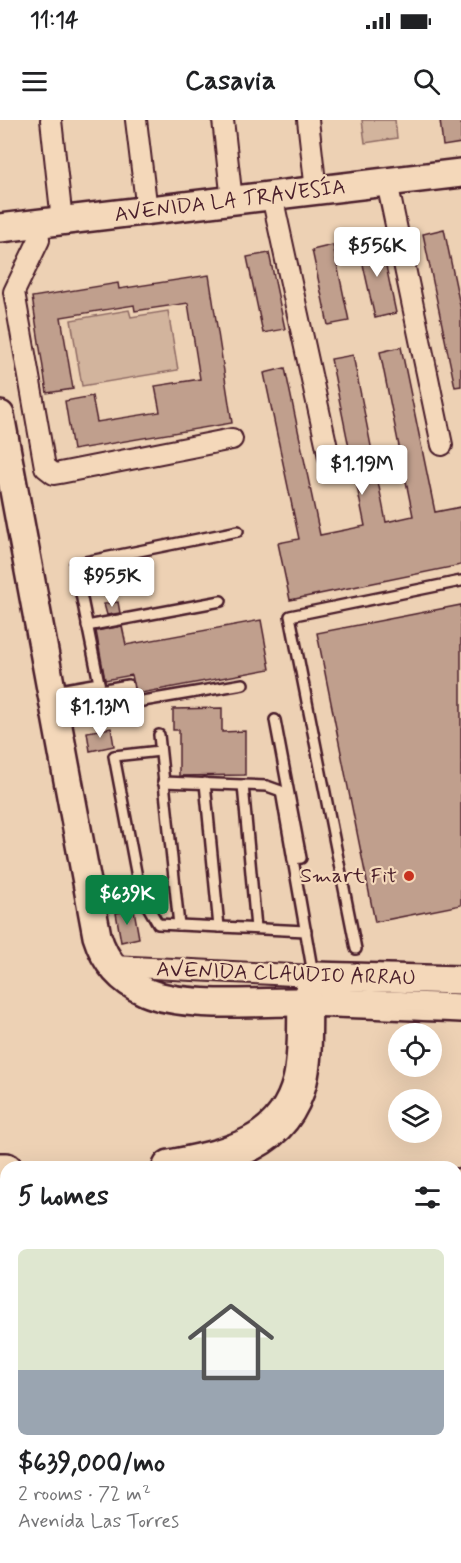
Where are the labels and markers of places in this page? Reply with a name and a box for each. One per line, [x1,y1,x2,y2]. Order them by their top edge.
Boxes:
pin: $556K [335,227,419,278]
pin: $1.19M [313,445,411,496]
pin: $955K [70,557,154,608]
pin: $1.13M [51,688,149,739]
place label: Smart Fit [300,862,397,890]
marker: Smart Fit [402,869,416,883]
pin: $639K [85,875,169,926]

